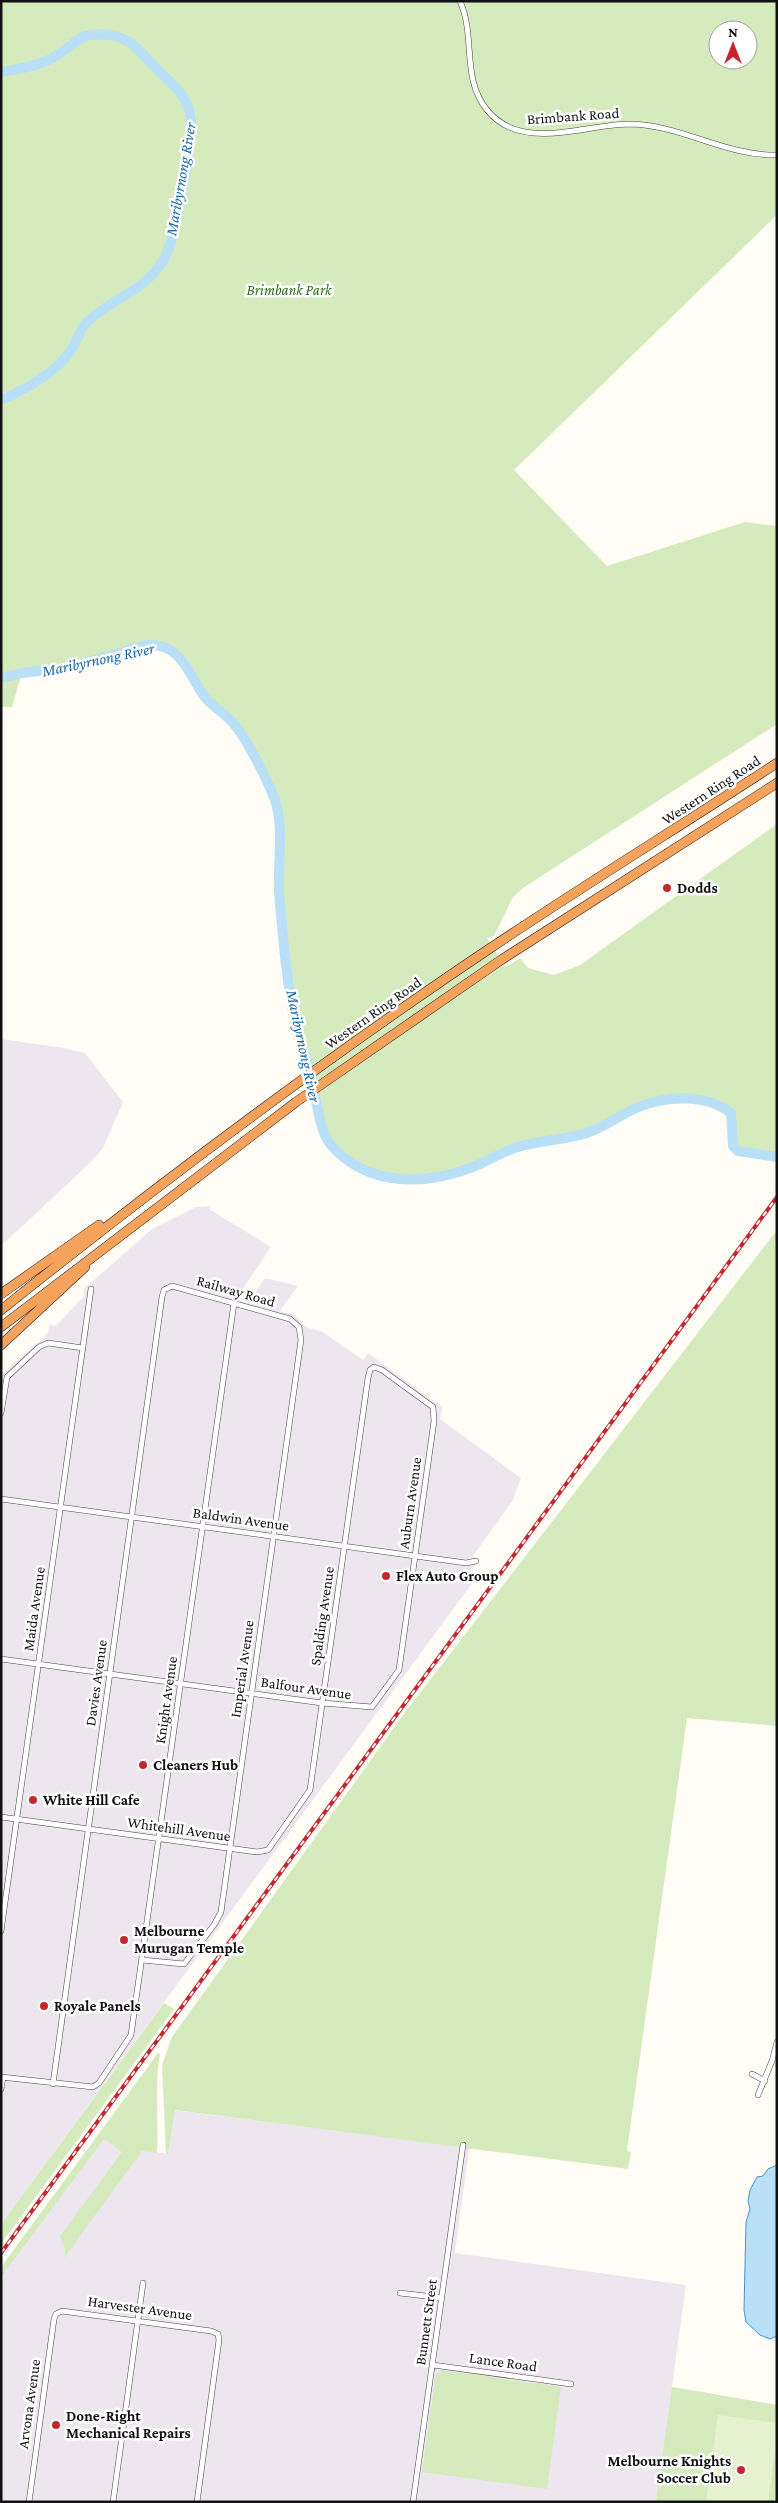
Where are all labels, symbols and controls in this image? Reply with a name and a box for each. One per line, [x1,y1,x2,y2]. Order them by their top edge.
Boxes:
north arrow [708,20,758,70]
text: N [728,24,738,40]
street label: Brimbank Road [526,105,620,127]
water label: Maribyrnong River [162,121,200,238]
park label: Brimbank Park [246,282,333,298]
water label: Maribyrnong River [39,639,157,681]
street label: Western Ring Road [659,752,764,829]
place label: Dodds [677,880,718,896]
marker: Dodds [661,882,673,894]
street label: Western Ring Road [322,974,425,1053]
water label: Maribyrnong River [282,987,324,1105]
street label: Railway Road [195,1272,277,1311]
street label: Auburn Avenue [396,1456,424,1550]
street label: Baldwin Avenue [192,1504,291,1534]
street label: Maida Avenue [20,1565,48,1652]
street label: Spalding Avenue [307,1565,338,1667]
place label: Flex Auto Group [396,1568,499,1584]
marker: Flex Auto Group [380,1570,392,1582]
street label: Imperial Avenue [227,1619,258,1719]
street label: Davies Avenue [82,1638,110,1727]
street label: Knight Avenue [152,1655,181,1745]
street label: Balfour Avenue [260,1674,353,1702]
place label: Cleaners Hub [153,1757,238,1773]
marker: Cleaners Hub [137,1759,149,1771]
place label: White Hill Cafe [42,1792,140,1808]
marker: White Hill Cafe [27,1794,39,1806]
street label: Whitehill Avenue [126,1814,232,1844]
place label: Melbourne Murugan Temple [134,1923,244,1956]
marker: Melbourne Murugan Temple [118,1934,130,1946]
place label: Royale Panels [54,1998,141,2014]
marker: Royale Panels [38,2000,50,2012]
street label: Bunnett Street [412,2277,440,2366]
street label: Harvester Avenue [87,2293,194,2323]
street label: Lance Road [468,2349,538,2375]
street label: Arvona Avenue [15,2358,43,2450]
place label: Done-Right Mechanical Repairs [66,2408,191,2441]
marker: Done-Right Mechanical Repairs [50,2419,62,2431]
place label: Melbourne Knights Soccer Club [608,2453,731,2486]
marker: Melbourne Knights Soccer Club [735,2464,747,2476]

